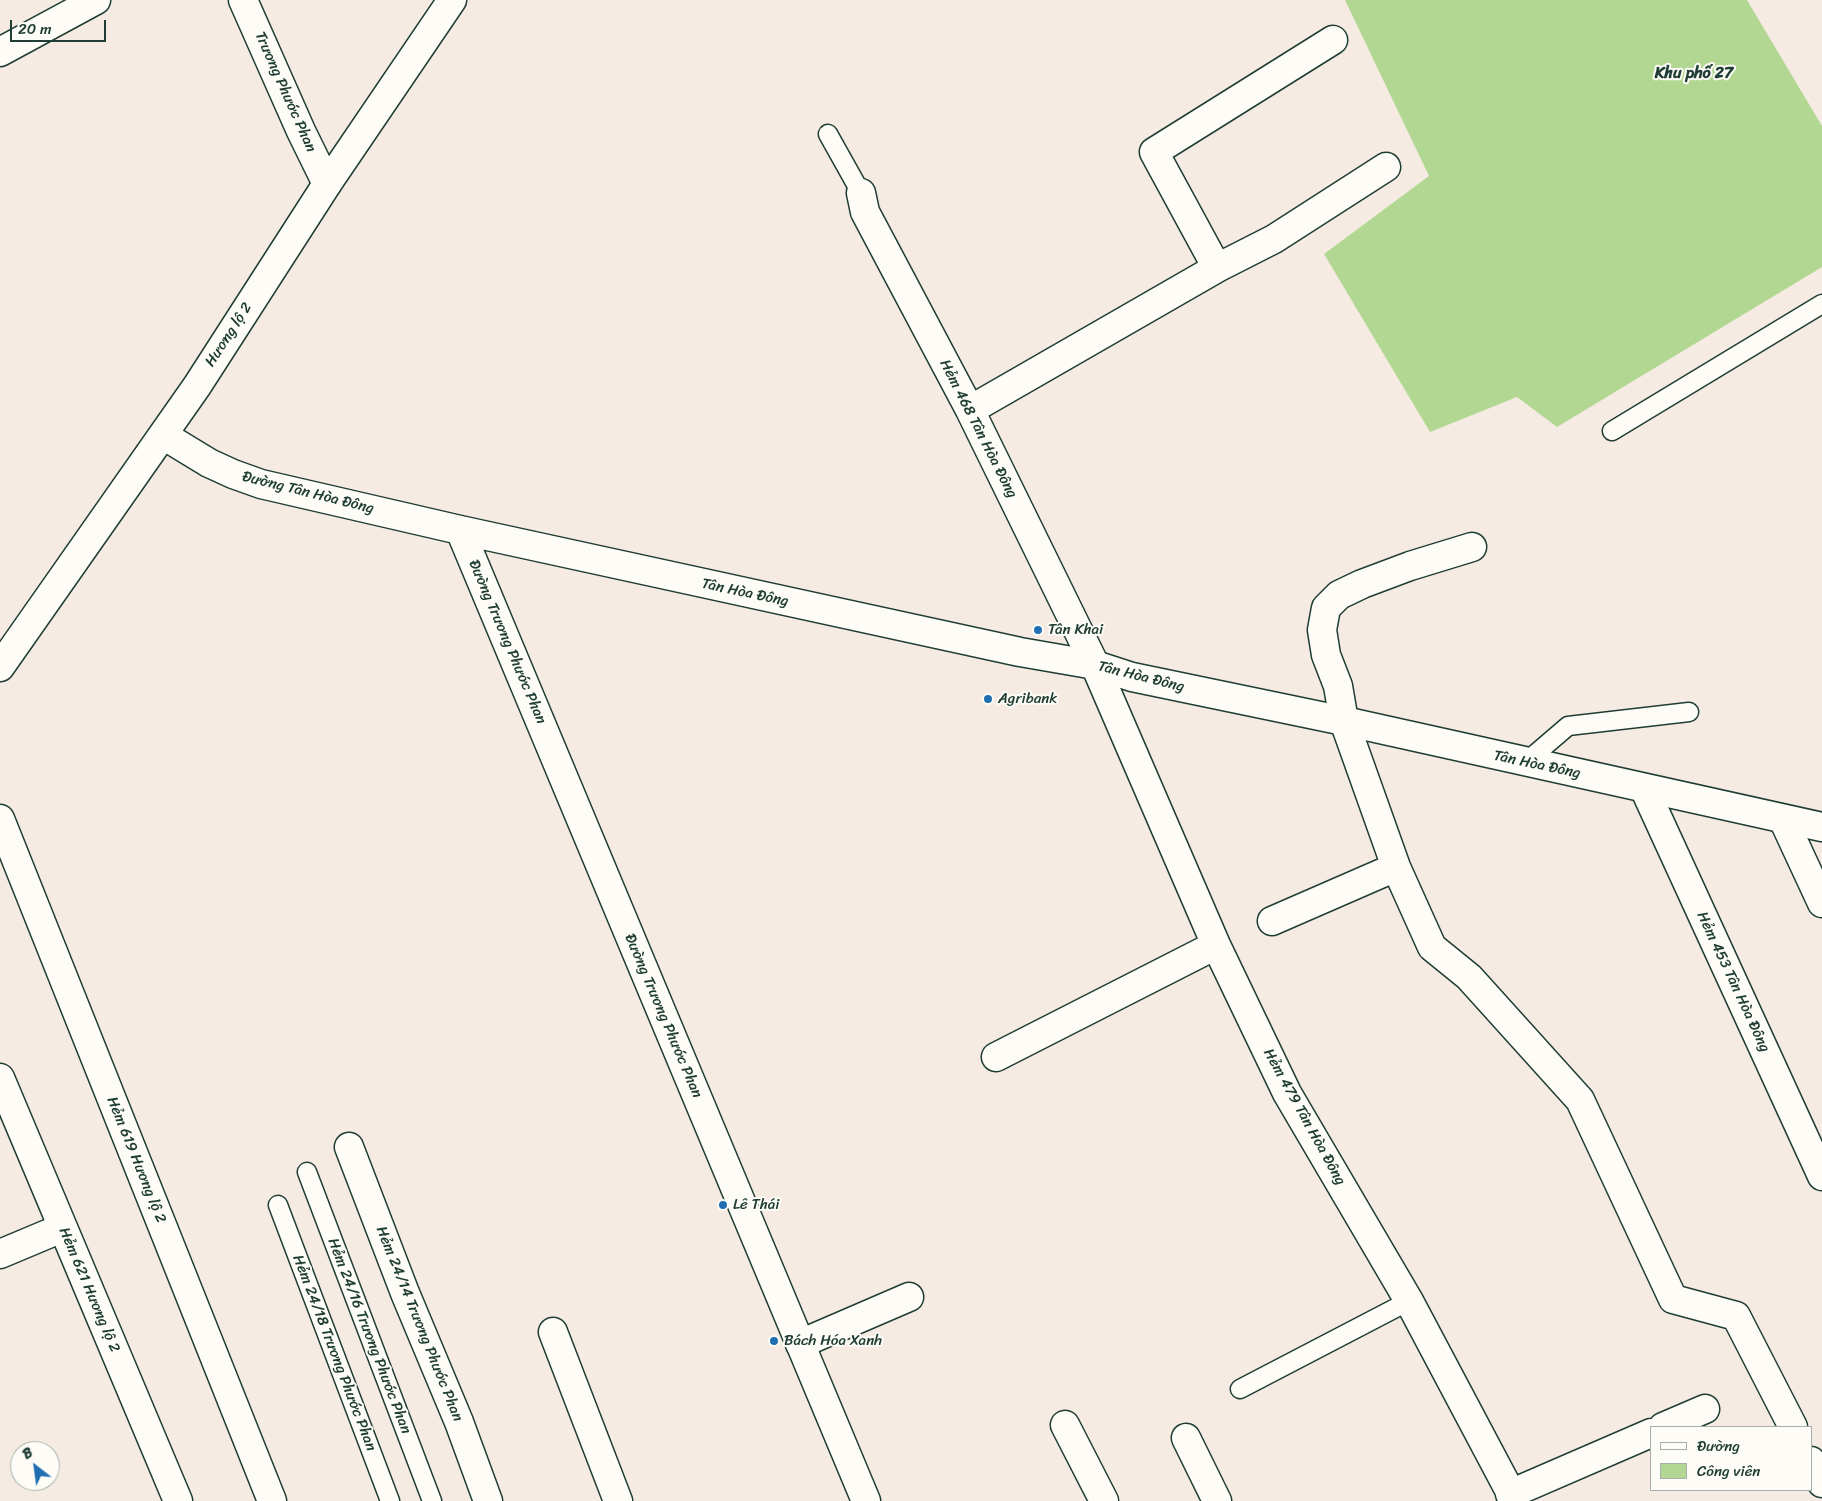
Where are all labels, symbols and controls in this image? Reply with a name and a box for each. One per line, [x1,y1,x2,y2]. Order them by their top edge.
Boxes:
scale bar [12,10,109,42]
text: 20 m [18,16,52,42]
street label: Trương Phước Phan [250,29,320,155]
district label: Khu phố 27 [1655,64,1733,84]
street label: Hương lộ 2 [202,300,256,370]
street label: Hẻm 468 Tân Hòa Đông [935,357,1021,501]
street label: Đường Tân Hòa Đông [240,468,376,518]
street label: Đường Trương Phước Phan [464,557,550,727]
street label: Tân Hòa Đông [700,575,790,611]
place label: Tân Khai [1048,621,1103,639]
marker: Tân Khai [1032,624,1044,636]
street label: Tân Hòa Đông [1096,658,1186,696]
place label: Agribank [998,690,1057,708]
marker: Agribank [982,693,994,705]
street label: Tân Hòa Đông [1492,747,1582,783]
street label: Hẻm 453 Tân Hòa Đông [1693,909,1773,1055]
street label: Đường Trương Phước Phan [620,931,706,1101]
street label: Hẻm 479 Tân Hòa Đông [1259,1046,1349,1188]
street label: Hẻm 619 Hương lộ 2 [102,1094,170,1226]
place label: Lê Thái [733,1196,779,1214]
marker: Lê Thái [717,1199,729,1211]
street label: Hẻm 24/14 Trương Phước Phan [372,1224,466,1424]
street label: Hẻm 621 Hương lộ 2 [55,1225,123,1355]
street label: Hẻm 24/16 Trương Phước Phan [323,1236,415,1436]
street label: Hẻm 24/18 Trương Phước Phan [288,1252,380,1454]
place label: Bách Hóa Xanh [784,1332,882,1350]
marker: Bách Hóa Xanh [768,1335,780,1347]
legend [1650,1426,1812,1491]
text: Đường [1697,1433,1740,1459]
text: B [18,1440,38,1466]
north arrow [10,1441,60,1491]
text: Công viên [1697,1458,1760,1484]

